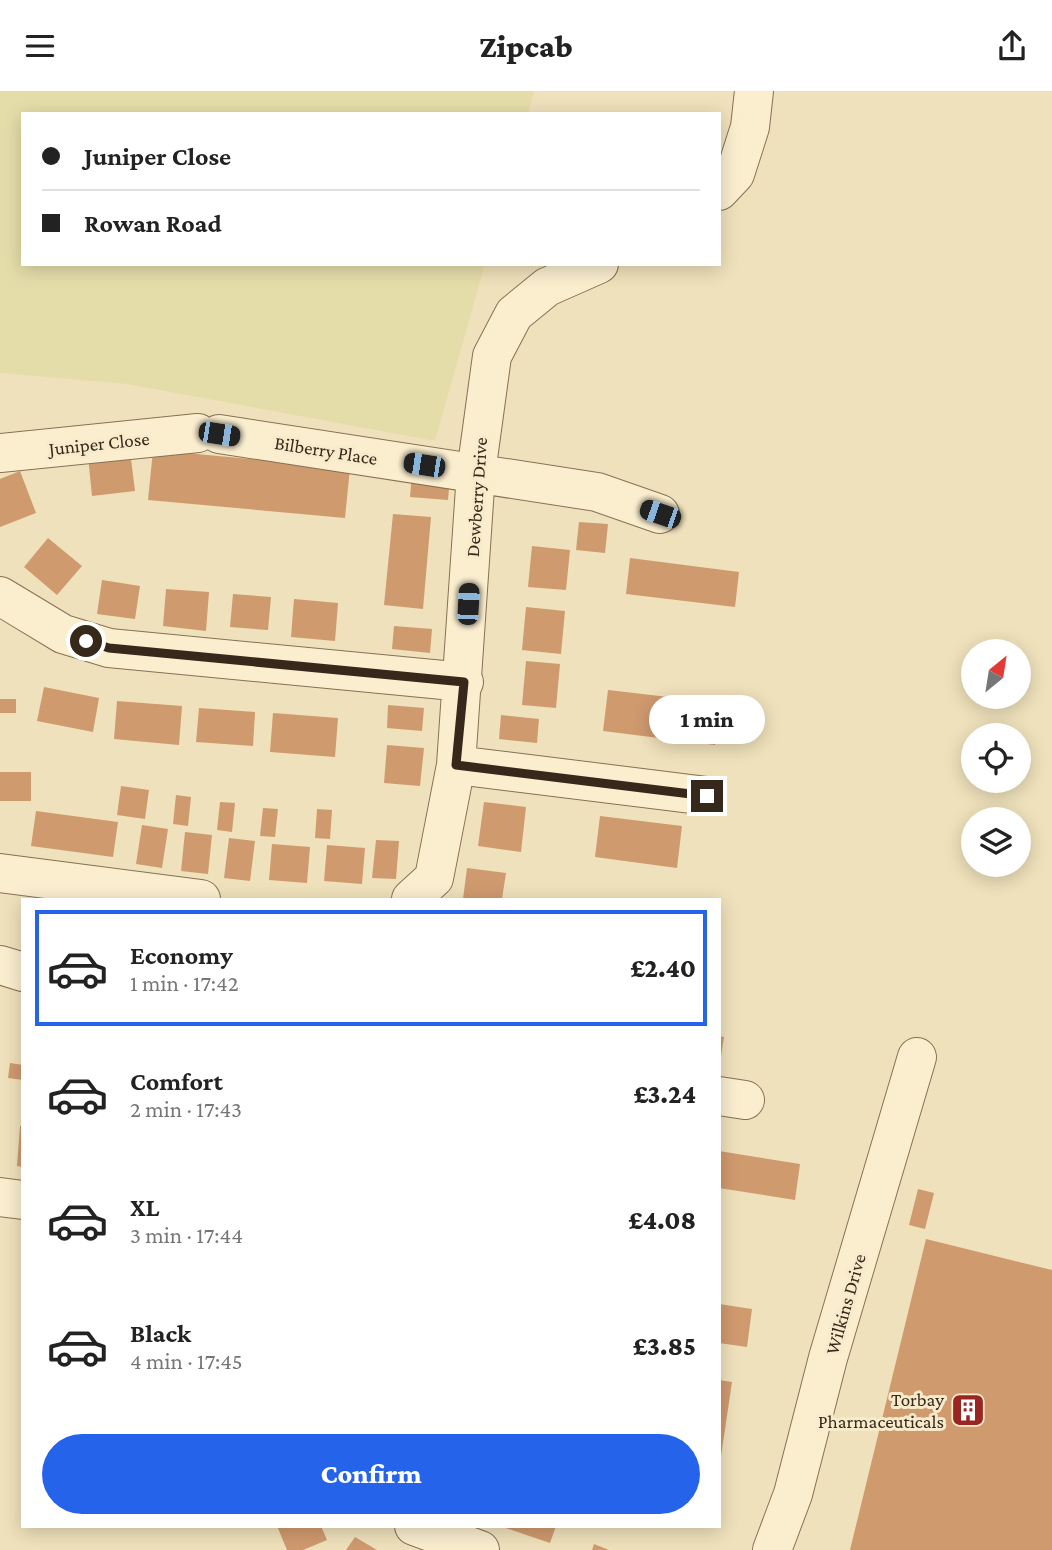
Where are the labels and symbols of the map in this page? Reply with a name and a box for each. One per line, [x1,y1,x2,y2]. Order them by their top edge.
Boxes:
car [197,420,242,448]
street label: Juniper Close [46,428,150,459]
street label: Bilberry Place [273,432,379,469]
street label: Dewberry Drive [462,436,491,558]
car [402,451,447,479]
car [637,497,684,531]
car [457,582,480,626]
route start [70,625,102,657]
north arrow [961,639,1031,709]
callout: 1 min [649,695,765,743]
route end [691,780,723,812]
street label: Wilkins Drive [821,1251,870,1357]
place label: Torbay Pharmaceuticals [818,1389,944,1432]
building icon: Torbay Pharmaceuticals [949,1391,987,1429]

